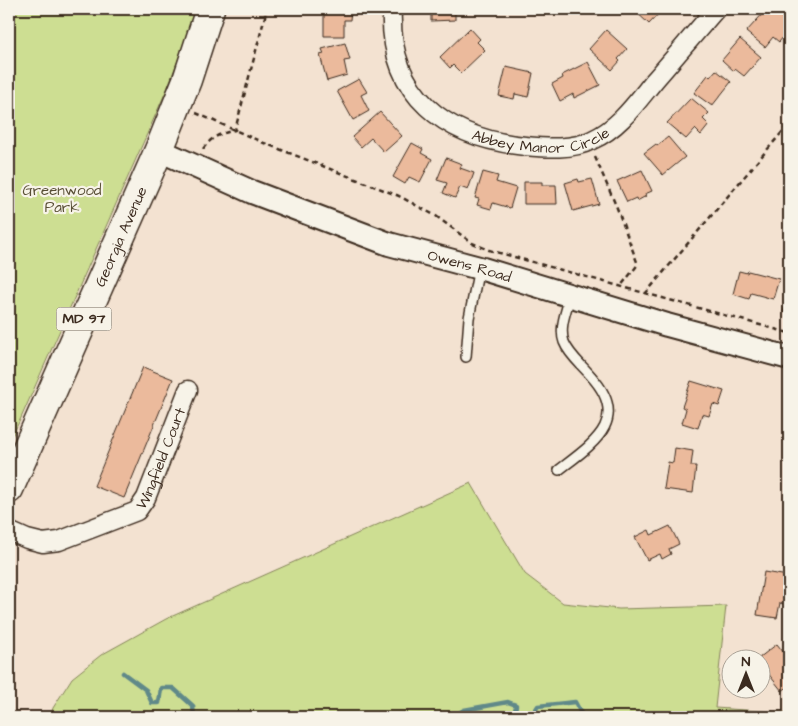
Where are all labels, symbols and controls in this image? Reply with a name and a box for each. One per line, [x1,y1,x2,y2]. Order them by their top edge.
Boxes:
street label: Abbey Manor Circle [469,122,614,158]
park label: Greenwood Park [22,180,102,218]
street label: Georgia Avenue [89,183,152,290]
street label: Owens Road [425,244,514,288]
road number: MD 97 [56,308,112,330]
street label: Wingfield Court [131,404,191,514]
north arrow [720,648,770,698]
text: N [742,652,751,672]

